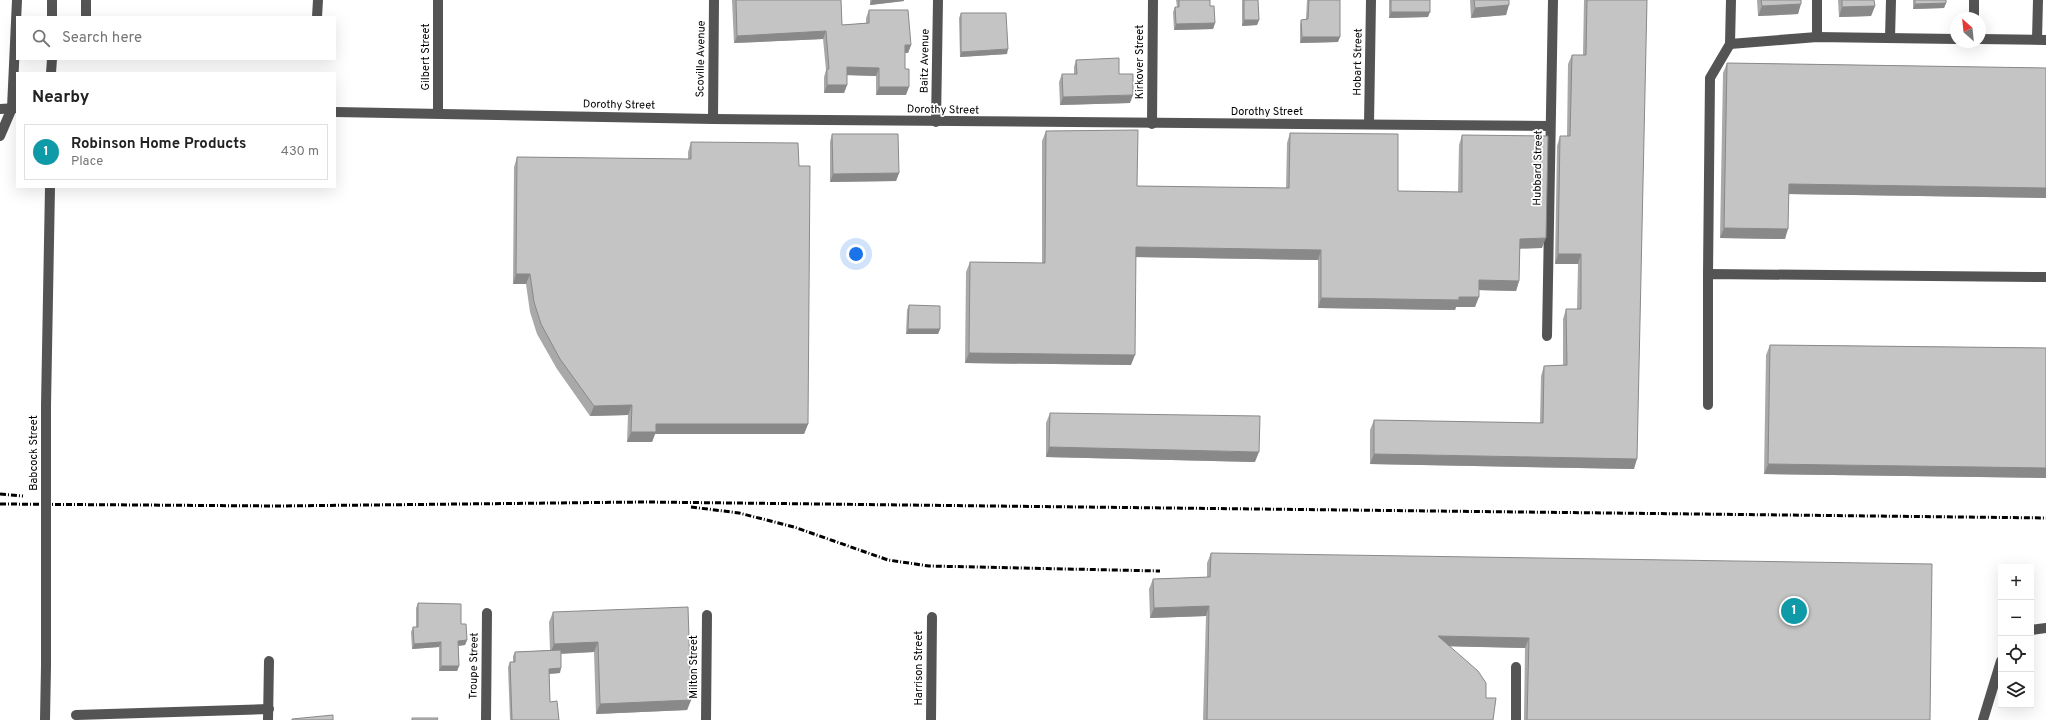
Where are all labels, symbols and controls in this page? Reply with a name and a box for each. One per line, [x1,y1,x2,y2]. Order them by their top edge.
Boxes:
north arrow [1950,12,1986,48]
search box [16,16,336,60]
street label: Scoville Avenue [693,20,709,98]
street label: Gilbert Street [419,23,433,91]
street label: Kirkover Street [1133,25,1147,99]
icon: search [30,27,52,49]
street label: Hobart Street [1350,28,1366,96]
text: Search here [62,29,142,48]
street label: Baitz Avenue [917,29,933,93]
text: Nearby [32,87,89,109]
street label: Dorothy Street [583,97,655,113]
street label: Dorothy Street [907,102,979,118]
street label: Dorothy Street [1231,105,1303,119]
street label: Hubbard Street [1530,130,1546,206]
text: Robinson Home Products [71,135,246,154]
text: 1 [43,144,49,160]
text: 430 m [281,144,319,160]
text: Place [71,154,103,170]
your location [846,244,866,264]
street label: Babcock Street [27,415,41,491]
map controls [1998,564,2034,708]
button: + [1998,564,2034,600]
pin: 1 [1781,596,1807,626]
button: − [1998,600,2034,636]
street label: Harrison Street [912,631,926,705]
street label: Troupe Street [466,632,482,700]
street label: Milton Street [687,635,701,699]
button: locate [1998,636,2034,672]
button: layers [1998,672,2034,708]

